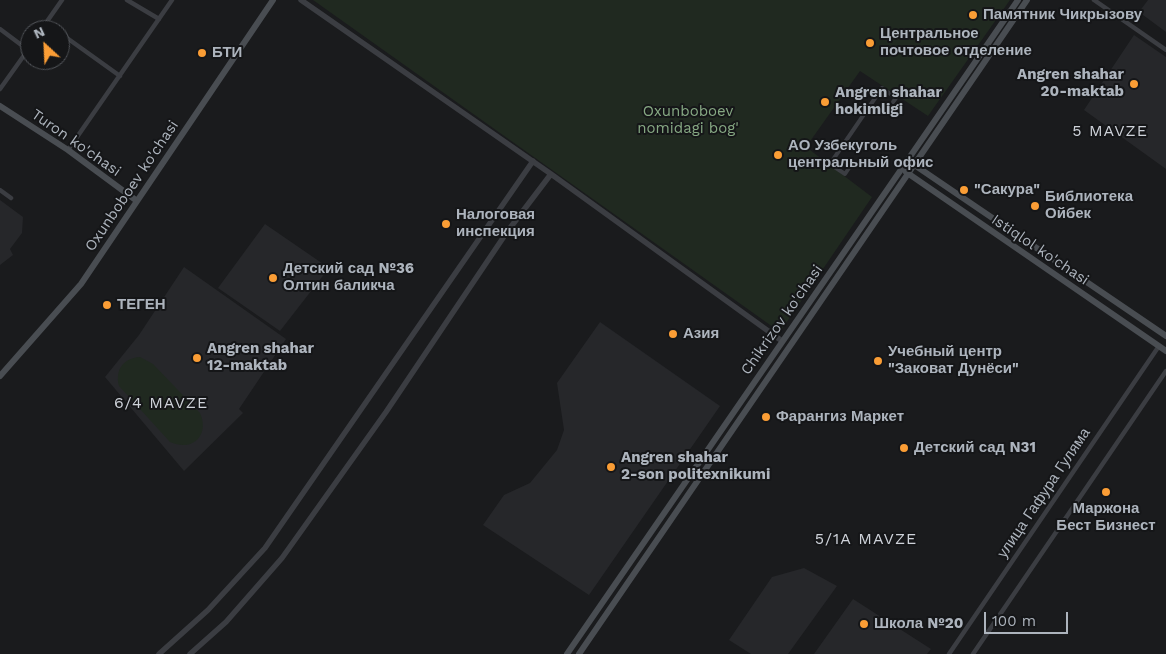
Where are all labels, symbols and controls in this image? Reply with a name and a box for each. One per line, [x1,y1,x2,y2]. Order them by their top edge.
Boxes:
place label: Памятник Чикрызову [983,6,1142,24]
marker: Памятник Чикрызову [967,9,979,21]
north arrow [20,20,70,70]
text: N [31,23,47,42]
place label: Центральное почтовое отделение [880,25,1032,60]
marker: Центральное почтовое отделение [864,37,876,49]
place label: БТИ [212,44,242,62]
marker: БТИ [196,47,208,59]
place label: Angren shahar 20-maktab [1017,66,1124,101]
marker: Angren shahar 20-maktab [1128,78,1140,90]
place label: Angren shahar hokimligi [835,84,942,119]
marker: Angren shahar hokimligi [819,96,831,108]
park label: Oxunboboev nomidagi bog' [637,103,739,138]
street label: Turon ko'chasi [28,106,124,180]
street label: Oxunboboev ko'chasi [82,117,182,255]
district label: 5 MAVZE [1071,121,1149,141]
place label: АО Узбекуголь центральный офис [788,137,933,172]
marker: АО Узбекуголь центральный офис [772,149,784,161]
place label: "Сакура" [974,181,1040,199]
marker: "Сакура" [958,184,970,196]
place label: Библиотека Ойбек [1045,188,1133,223]
marker: Библиотека Ойбек [1029,200,1041,212]
place label: Налоговая инспекция [456,206,535,241]
street label: Istiqlol ko'chasi [988,211,1092,289]
marker: Налоговая инспекция [440,218,452,230]
place label: Детский сад №36 Олтин баликча [283,260,414,295]
street label: Chikrizov ko'chasi [737,262,827,378]
marker: Детский сад №36 Олтин баликча [267,272,279,284]
place label: ТЕГЕН [117,296,166,314]
marker: ТЕГЕН [101,299,113,311]
place label: Азия [683,325,719,343]
marker: Азия [667,328,679,340]
place label: Angren shahar 12-maktab [207,340,314,375]
place label: Учебный центр "Заковат Дунёси" [888,343,1019,378]
marker: Angren shahar 12-maktab [191,352,203,364]
marker: Учебный центр "Заковат Дунёси" [872,355,884,367]
district label: 6/4 MAVZE [113,393,209,413]
place label: Фарангиз Маркет [776,408,904,426]
marker: Фарангиз Маркет [760,411,772,423]
street label: улица Гафура Гуляма [994,425,1094,561]
place label: Детский сад N31 [914,439,1036,457]
marker: Детский сад N31 [898,442,910,454]
place label: Angren shahar 2-son politexnikumi [621,449,770,484]
marker: Angren shahar 2-son politexnikumi [605,461,617,473]
marker: Маржона Бест Бизнест [1100,486,1112,498]
place label: Маржона Бест Бизнест [1056,500,1156,535]
district label: 5/1A MAVZE [814,529,918,549]
scale bar [986,602,1070,634]
text: 100 m [992,612,1036,630]
place label: Школа №20 [874,615,963,633]
marker: Школа №20 [858,618,870,630]

